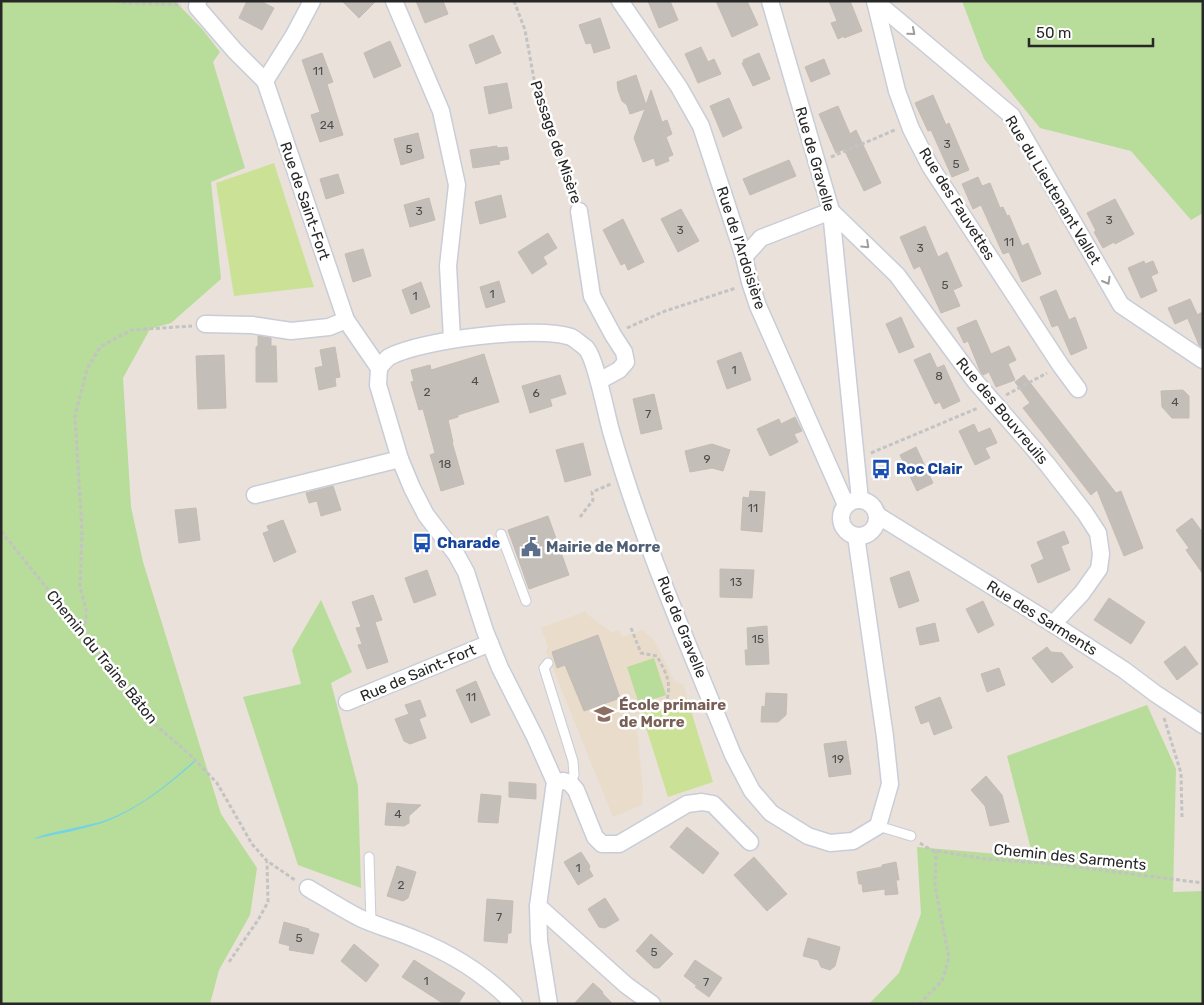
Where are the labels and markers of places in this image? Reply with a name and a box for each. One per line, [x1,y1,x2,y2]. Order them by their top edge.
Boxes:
bus stop icon: Roc Clair [870,458,892,480]
place label: Roc Clair [896,460,962,478]
bus stop icon: Charade [411,532,433,554]
place label: Charade [437,534,500,552]
public building icon: Mairie de Morre [520,536,542,558]
place label: Mairie de Morre [546,538,660,556]
place label: École primaire de Morre [619,696,726,731]
school or university icon: École primaire de Morre [593,703,615,725]

